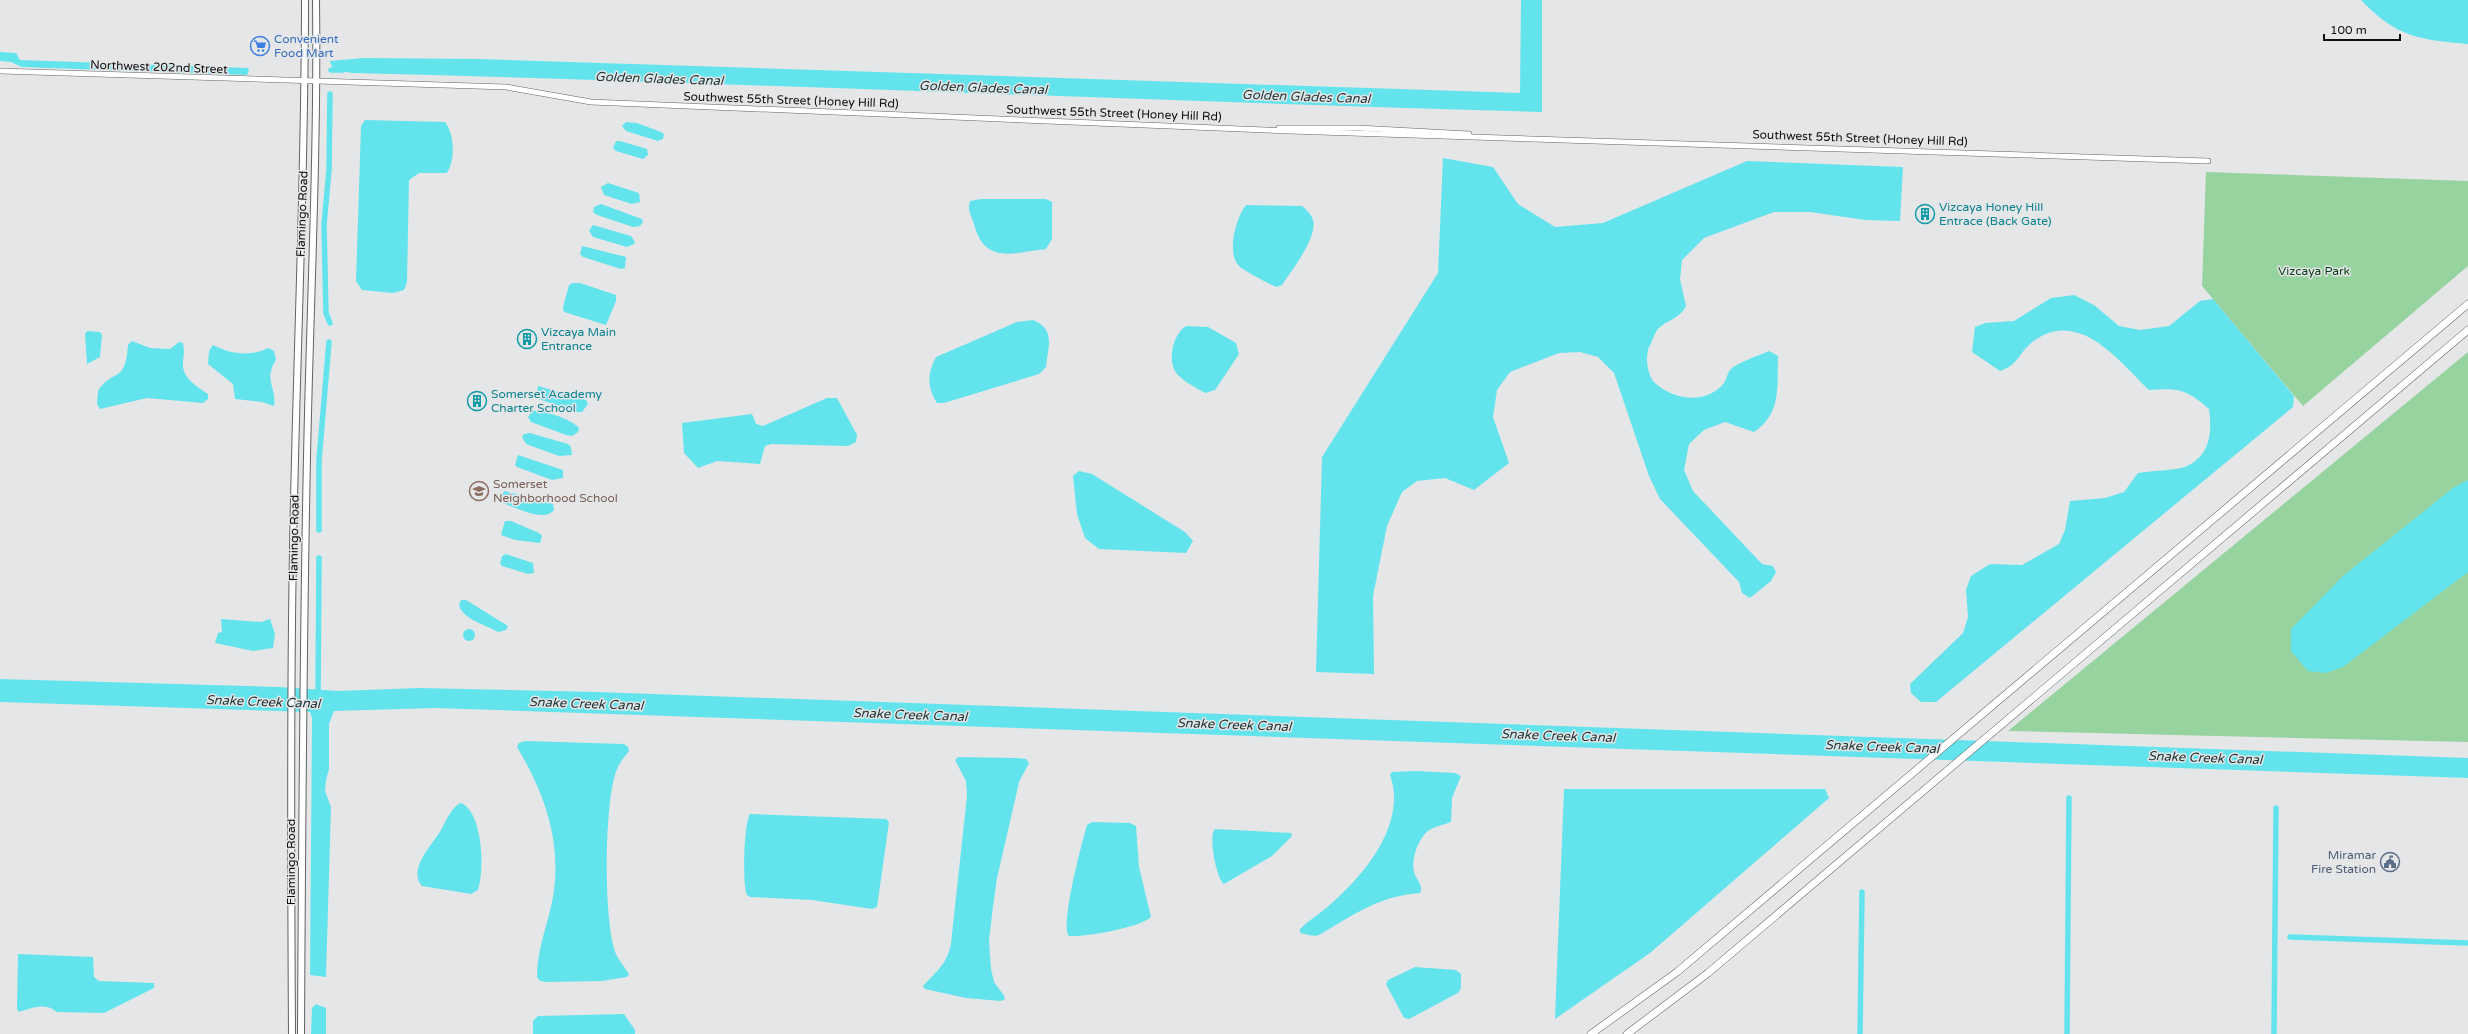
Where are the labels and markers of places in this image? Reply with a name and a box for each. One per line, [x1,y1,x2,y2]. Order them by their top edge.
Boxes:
place label: Convenient Food Mart [274,32,339,60]
supermarket icon: Convenient Food Mart [249,35,271,57]
place label: Vizcaya Honey Hill Entrace (Back Gate) [1939,200,2052,228]
building icon: Vizcaya Honey Hill Entrace (Back Gate) [1914,203,1936,225]
place label: Vizcaya Main Entrance [541,325,616,353]
building icon: Vizcaya Main Entrance [516,328,538,350]
place label: Somerset Academy Charter School [491,387,603,415]
building icon: Somerset Academy Charter School [466,390,488,412]
place label: Somerset Neighborhood School [493,477,618,505]
school or university icon: Somerset Neighborhood School [468,480,490,502]
place label: Miramar Fire Station [2311,848,2376,876]
public building icon: Miramar Fire Station [2379,851,2401,873]

